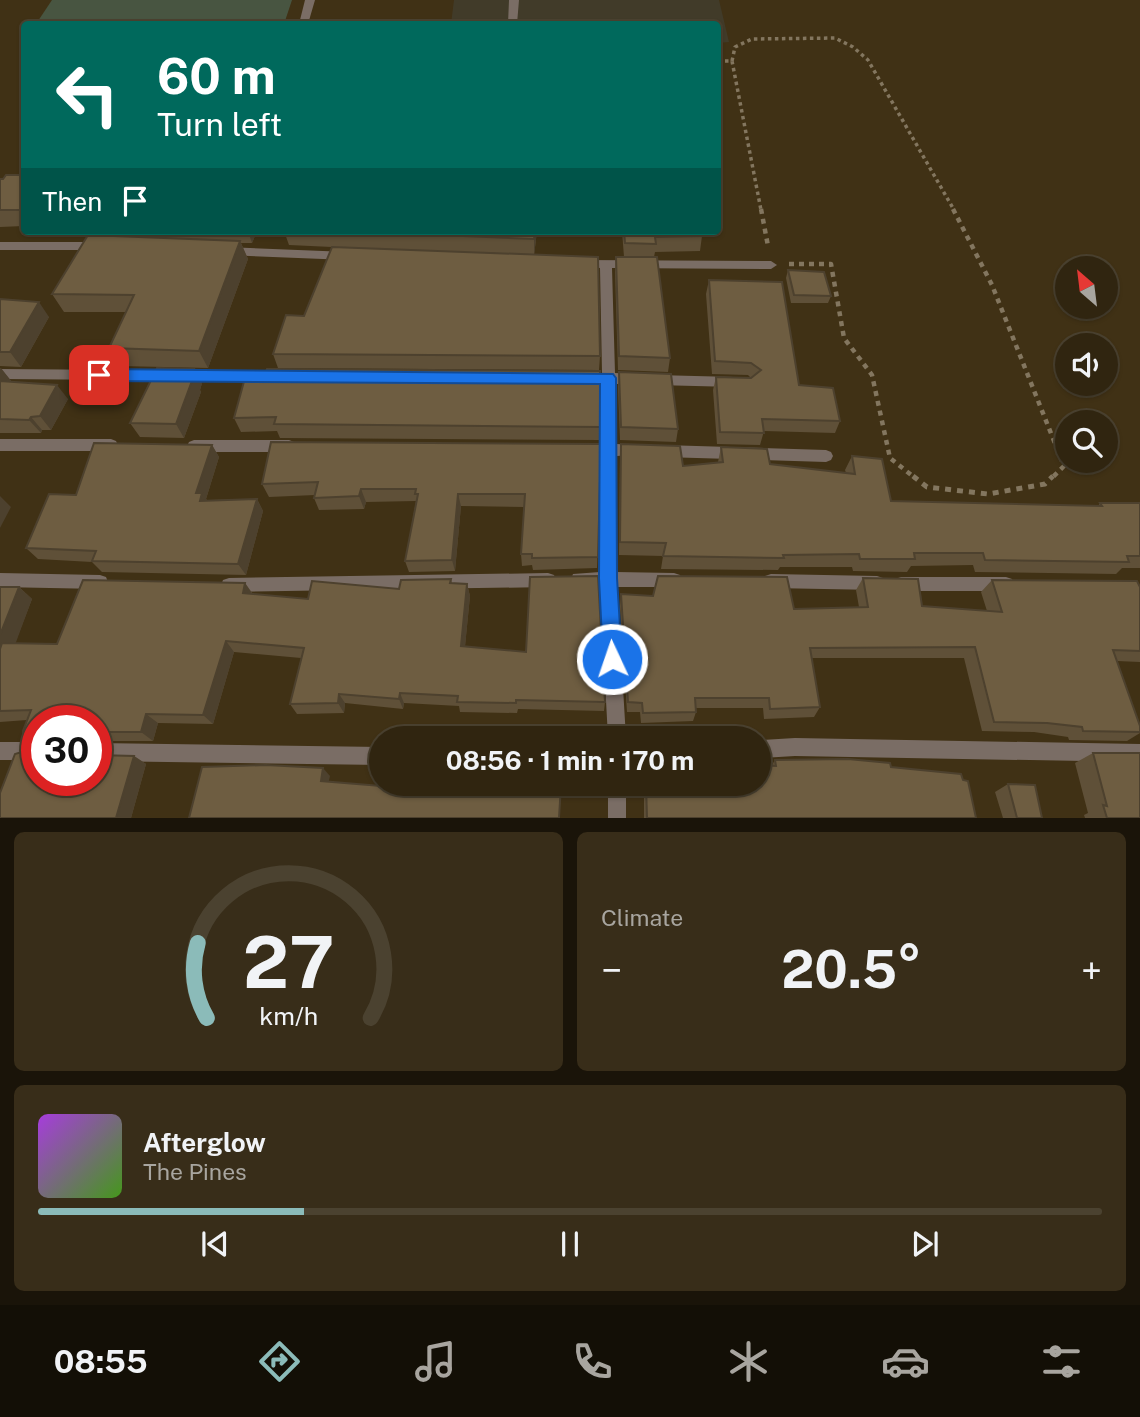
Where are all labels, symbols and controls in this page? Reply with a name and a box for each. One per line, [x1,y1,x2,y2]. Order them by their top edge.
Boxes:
text: 60 m [157,47,276,105]
icon: left [42,49,133,140]
text: Turn left [157,106,282,143]
icon: arrive [116,182,154,220]
text: Then [42,186,102,217]
north arrow [1055,256,1118,318]
map controls [1055,256,1118,473]
button: sound [1055,333,1118,396]
pin [69,345,129,405]
icon: arrive [80,356,118,394]
button: search [1055,410,1118,473]
position arrow [575,622,649,696]
speed limit sign: 30 [21,705,112,796]
text: 08:56 · 1 min · 170 m [446,745,694,776]
text: Climate [601,904,683,931]
text: 27 [243,919,334,1004]
text: 20.5° [781,939,922,1000]
text: − [601,948,622,993]
text: + [1081,948,1102,993]
text: km/h [259,1000,318,1030]
text: Afterglow [143,1127,266,1158]
text: The Pines [143,1158,247,1185]
icon: previous [196,1225,234,1263]
icon: pause [551,1225,589,1263]
icon: next [906,1225,944,1263]
icon: directions [255,1337,304,1386]
icon: music [411,1337,460,1386]
icon: phone [568,1337,617,1386]
icon: climate [724,1337,773,1386]
icon: car [881,1337,930,1386]
icon: filters [1037,1337,1086,1386]
text: 08:55 [54,1343,148,1380]

